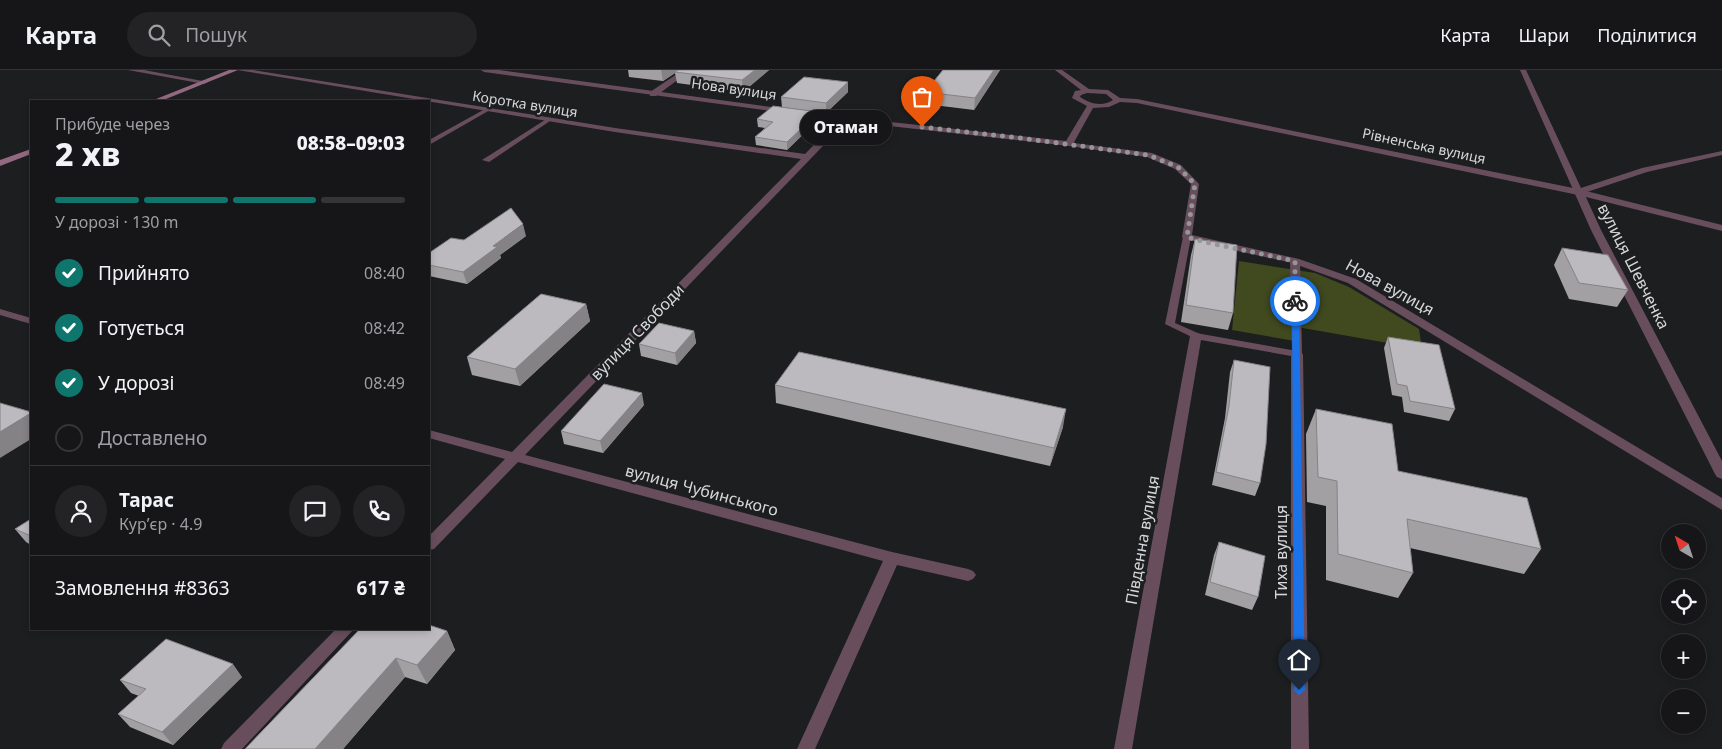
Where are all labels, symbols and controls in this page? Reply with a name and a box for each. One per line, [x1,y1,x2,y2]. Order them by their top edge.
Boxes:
search box [127,12,477,57]
text: Карта [25,18,97,51]
icon: search [145,21,173,49]
text: Пошук [185,22,247,48]
text: Карта [1440,23,1491,47]
text: Шари [1519,23,1569,47]
text: Поділитися [1597,23,1697,47]
street label: Нова вулиця [690,73,778,104]
pin [901,76,943,127]
icon: bag [908,83,936,111]
street label: Коротка вулиця [471,86,579,121]
callout: Отаман [800,110,892,144]
text: Прибуде через [55,113,170,135]
text: Отаман [814,116,878,138]
street label: Рівненська вулиця [1361,123,1488,168]
text: 08:58–09:03 [297,130,405,156]
text: 2 хв [55,132,120,175]
street label: вулиця Шевченка [1593,199,1675,333]
text: У дорозі · 130 m [55,211,179,233]
street label: Нова вулиця [1342,254,1438,320]
icon: check [55,259,83,287]
text: Прийнято [98,260,190,286]
text: 08:40 [364,262,405,284]
courier [1270,276,1320,326]
street label: вулиця Свободи [585,279,689,385]
icon: bike [1281,287,1309,315]
icon: check [55,314,83,342]
text: Готується [98,315,185,341]
text: 08:42 [364,317,405,339]
icon: check [55,369,83,397]
text: У дорозі [98,370,174,396]
text: 08:49 [364,372,405,394]
text: Доставлено [98,425,207,451]
street label: вулиця Чубинського [623,459,781,521]
street label: Південна вулиця [1120,474,1164,606]
button: person [55,485,107,537]
button: chat [289,485,341,537]
button: phone [353,485,405,537]
text: Тарас [119,487,174,513]
street label: Тиха вулиця [1270,505,1292,599]
text: Кур’єр · 4.9 [119,513,202,535]
north arrow [1661,524,1706,569]
map controls [1661,524,1706,734]
text: Замовлення #8363 [55,575,230,601]
text: 617 ₴ [357,575,405,601]
button: locate [1661,579,1706,624]
button: + [1661,634,1706,679]
pin [1278,639,1320,690]
icon: home [1285,646,1313,674]
button: − [1661,689,1706,734]

